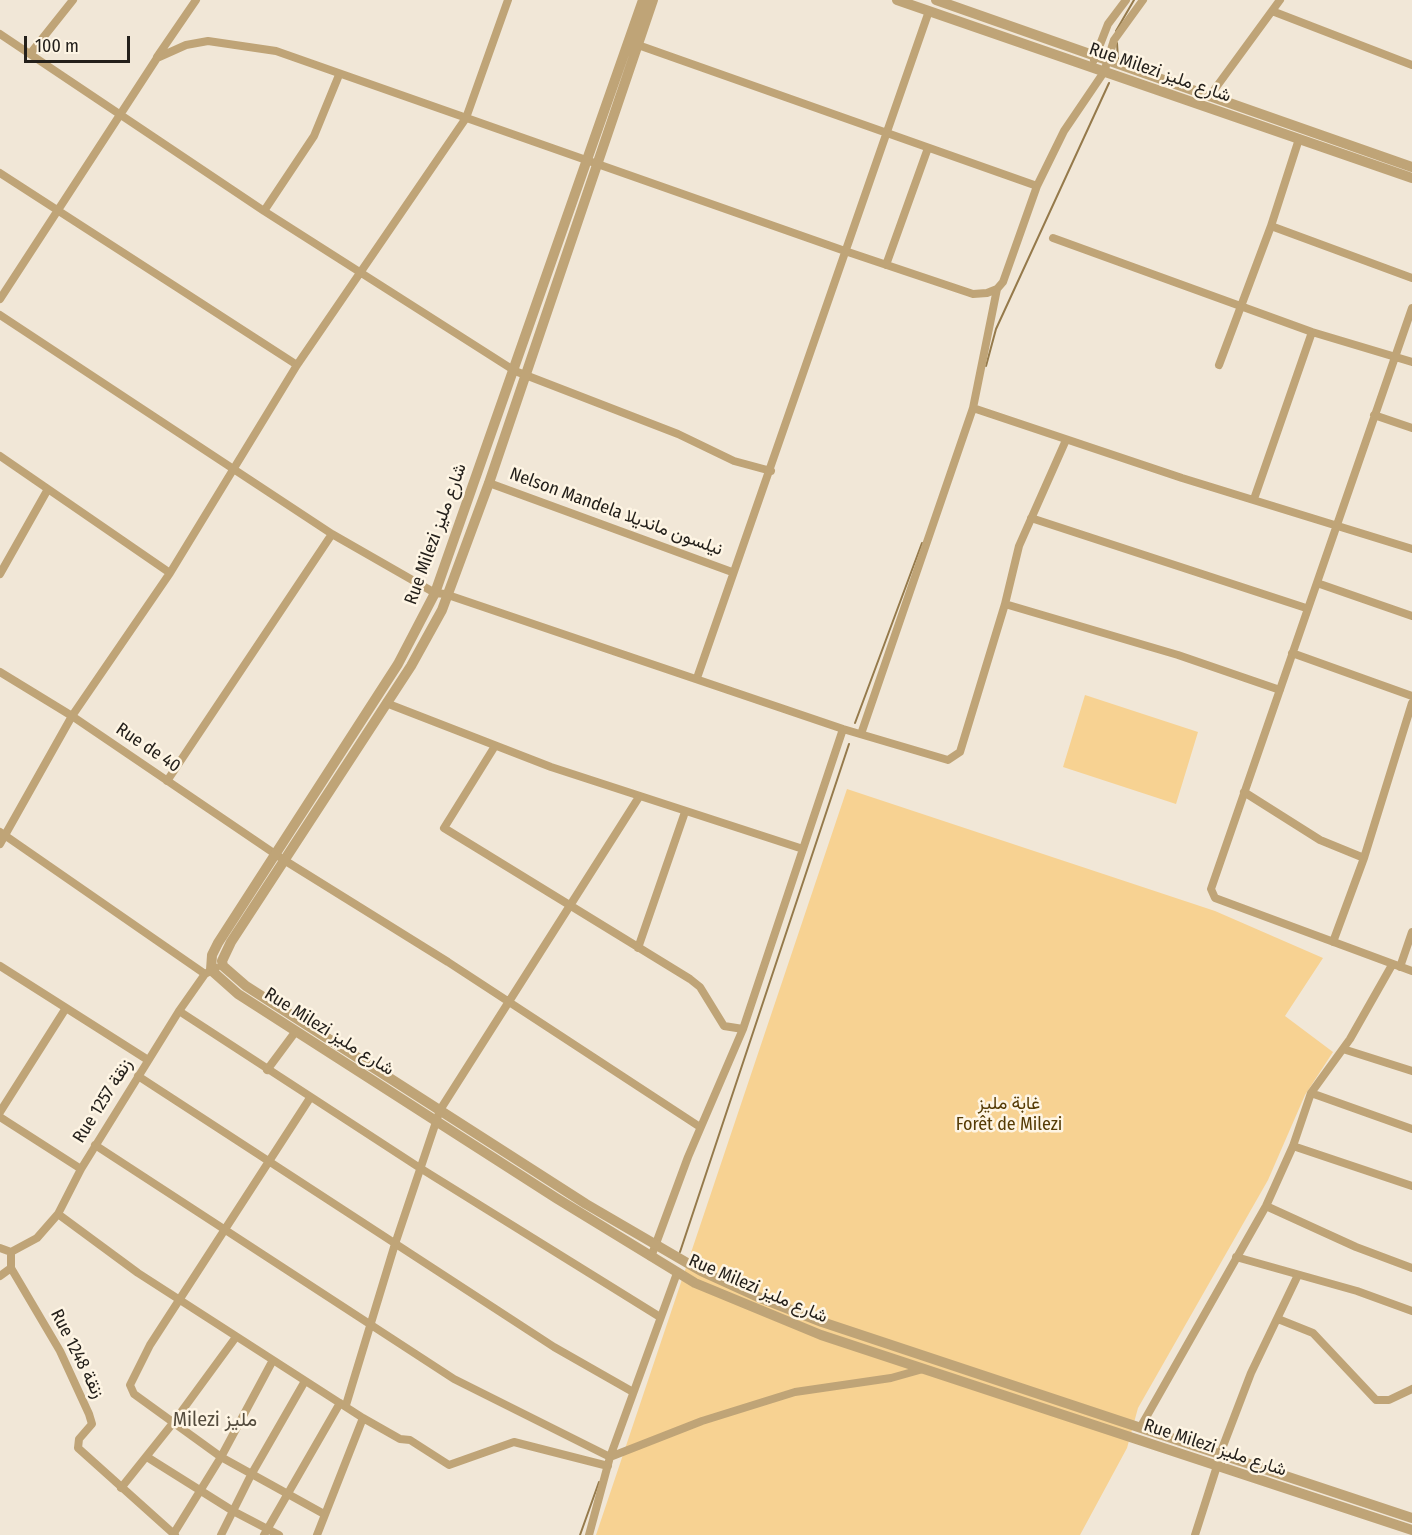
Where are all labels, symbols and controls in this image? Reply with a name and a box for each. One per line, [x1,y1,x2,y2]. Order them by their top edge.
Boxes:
scale bar [27,24,134,62]
text: 100 m [35,35,79,57]
street label: Rue Milezi شارع مليز [1086,39,1234,107]
street label: Rue Milezi شارع مليز [400,460,472,608]
street label: Nelson Mandela نيلسون مانديلا [506,463,726,561]
street label: Rue de 40 [112,719,184,777]
street label: Rue Milezi شارع مليز [260,983,398,1081]
street label: Rue 1257 زنقة [69,1055,137,1147]
park label: غابة مليز Forêt de Milezi [956,1093,1062,1136]
street label: Rue Milezi شارع مليز [685,1250,831,1328]
street label: Rue 1248 زنقة [45,1306,109,1402]
district label: Milezi مليز [173,1408,257,1432]
street label: Rue Milezi شارع مليز [1141,1415,1289,1481]

